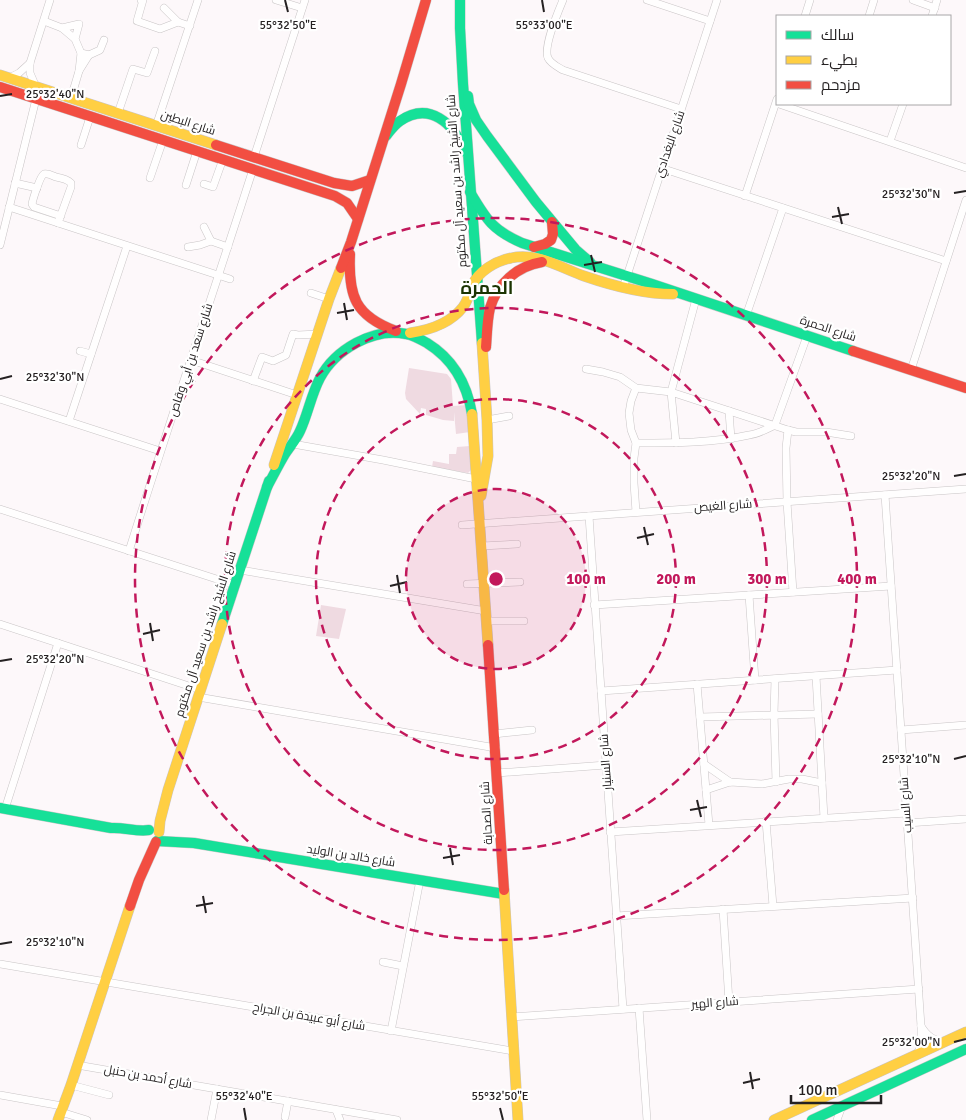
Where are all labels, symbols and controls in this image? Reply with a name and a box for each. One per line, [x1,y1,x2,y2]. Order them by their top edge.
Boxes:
legend [776,15,951,105]
text: 55°32'50"E [259,18,317,33]
text: 55°33'00"E [515,18,573,33]
text: سالك [821,26,854,44]
text: بطيء [821,51,858,72]
text: مزدحم [821,76,861,95]
text: 25°32'40"N [26,87,84,102]
street label: شارع الشيخ راشد بن سعيد آل مكتوم [443,94,471,268]
street label: شارع البطين [159,107,217,139]
street label: شارع البغدادي [652,109,690,180]
text: 25°32'30"N [882,187,940,202]
district label: الحمرة [461,277,513,299]
street label: شارع سعد بن أبي وقاص [165,301,218,419]
street label: شارع الحمرة [798,313,858,345]
text: 25°32'30"N [26,370,84,385]
text: 25°32'20"N [882,469,940,484]
street label: شارع الغيص [693,496,753,516]
street label: شارع الشيخ راشد بن سعيد آل مكتوم [172,549,240,719]
centre of rings [487,570,505,588]
text: 100 m [566,570,606,588]
text: 200 m [656,570,696,588]
text: 300 m [747,570,787,588]
text: 400 m [837,570,877,588]
text: 25°32'20"N [26,652,84,667]
street label: شارع السنيار [597,733,616,792]
text: 25°32'10"N [882,752,940,767]
street label: شارع السيب [897,776,915,833]
street label: شارع الصحابة [478,781,496,845]
street label: شارع خالد بن الوليد [306,842,396,870]
text: 25°32'10"N [26,935,84,950]
street label: شارع الهير [690,994,739,1012]
street label: شارع أبو عبيدة بن الجراح [252,999,367,1034]
text: 25°32'00"N [882,1035,940,1050]
street label: شارع أحمد بن حنبل [103,1061,194,1092]
scale bar [791,1072,881,1104]
text: 100 m [798,1081,838,1099]
text: 55°32'40"E [215,1089,273,1104]
text: 55°32'50"E [471,1089,529,1104]

